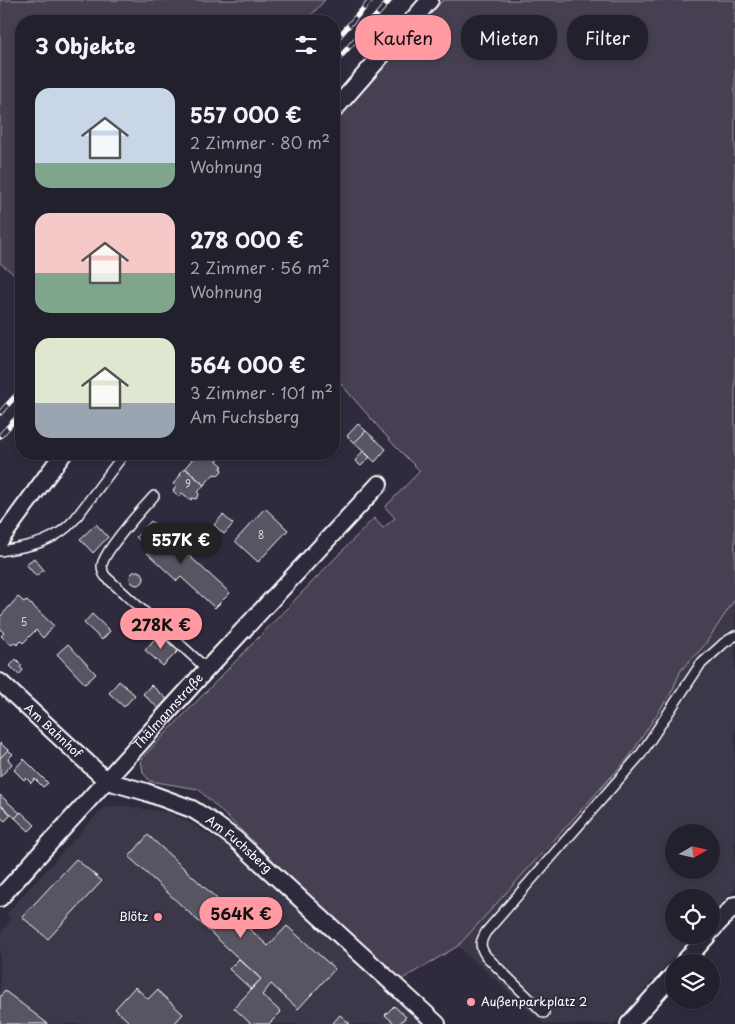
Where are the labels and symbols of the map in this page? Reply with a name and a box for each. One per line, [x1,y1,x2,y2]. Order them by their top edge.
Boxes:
house number: 9 [185,476,191,491]
pin: 557K € [140,522,222,565]
house number: 8 [258,527,264,542]
pin: 278K € [120,608,202,650]
house number: 5 [21,614,27,629]
street label: Thälmannstraße [128,669,207,753]
street label: Am Bahnhof [21,699,87,762]
street label: Am Fuchsberg [202,810,277,877]
north arrow [665,824,720,879]
pin: 564K € [200,896,282,939]
place label: Blötz [119,907,148,925]
marker: Blötz [152,911,164,923]
place label: Außenparkplatz 2 [481,992,587,1010]
marker: Außenparkplatz 2 [465,996,477,1008]

